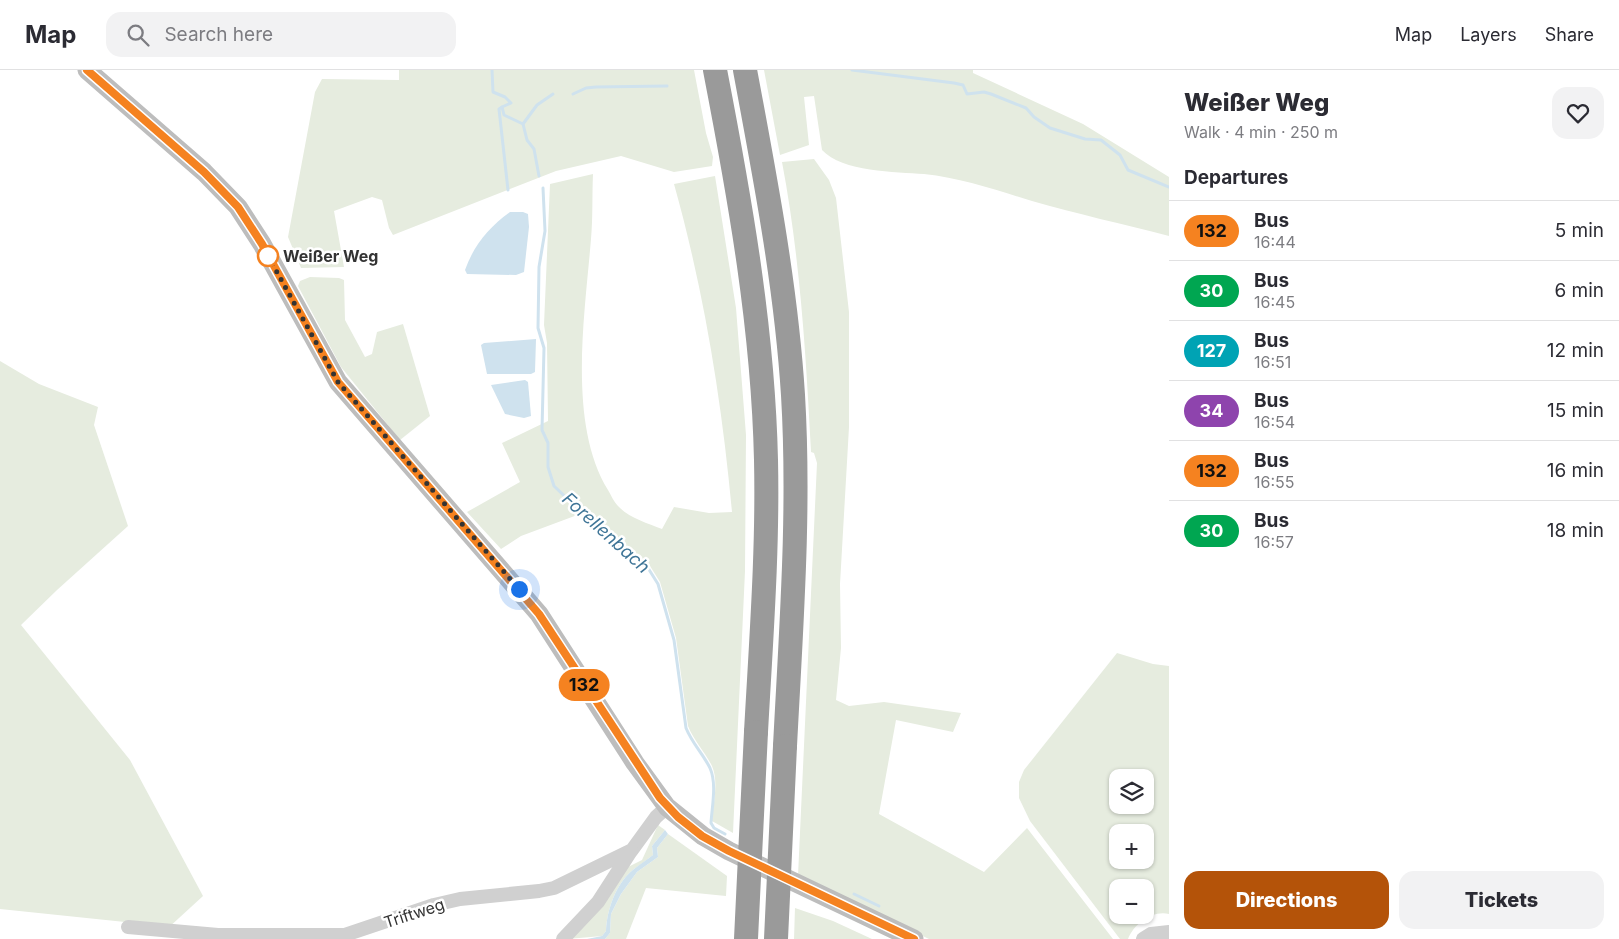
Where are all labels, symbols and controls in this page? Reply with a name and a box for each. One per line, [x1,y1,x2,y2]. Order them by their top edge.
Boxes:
search box [106,12,456,57]
text: Map [25,20,76,49]
icon: search [124,21,152,49]
text: Search here [164,23,273,46]
text: Map [1395,24,1432,45]
text: Layers [1460,24,1517,45]
text: Share [1545,24,1594,45]
button: heart [1552,87,1604,139]
text: Weißer Weg [1184,88,1329,117]
text: Walk · 4 min · 250 m [1184,122,1338,142]
text: Departures [1184,166,1288,189]
text: Bus [1254,209,1289,232]
text: 5 min [1555,219,1604,242]
text: 132 [1196,220,1227,241]
text: 16:44 [1254,232,1296,252]
marker: Weißer Weg [257,245,279,267]
place label: Weißer Weg [283,246,378,266]
text: Bus [1254,269,1289,292]
text: 6 min [1554,279,1604,302]
text: 30 [1200,280,1223,301]
text: 16:45 [1254,292,1295,312]
text: Bus [1254,329,1289,352]
text: 12 min [1547,339,1604,362]
text: 127 [1197,340,1226,361]
text: 16:51 [1254,352,1291,372]
text: Bus [1254,389,1289,412]
text: 15 min [1547,399,1604,422]
text: 34 [1200,400,1223,421]
text: 16:54 [1254,412,1295,432]
text: Bus [1254,449,1289,472]
text: 16 min [1547,459,1604,482]
text: 132 [1196,460,1227,481]
text: 16:55 [1254,472,1295,492]
water label: Forellenbach [558,488,654,577]
text: Bus [1254,509,1289,532]
text: 18 min [1547,519,1604,542]
text: 30 [1200,520,1223,541]
text: 16:57 [1254,532,1294,552]
your location [507,577,532,602]
line badge: 132 [555,669,613,701]
text: 132 [569,674,599,695]
map controls [1109,769,1154,924]
button: layers [1109,769,1154,814]
button: + [1109,824,1154,869]
button: Directions [1184,871,1389,929]
button: Tickets [1399,871,1604,929]
button: − [1109,879,1154,924]
street label: Triftweg [381,894,447,932]

